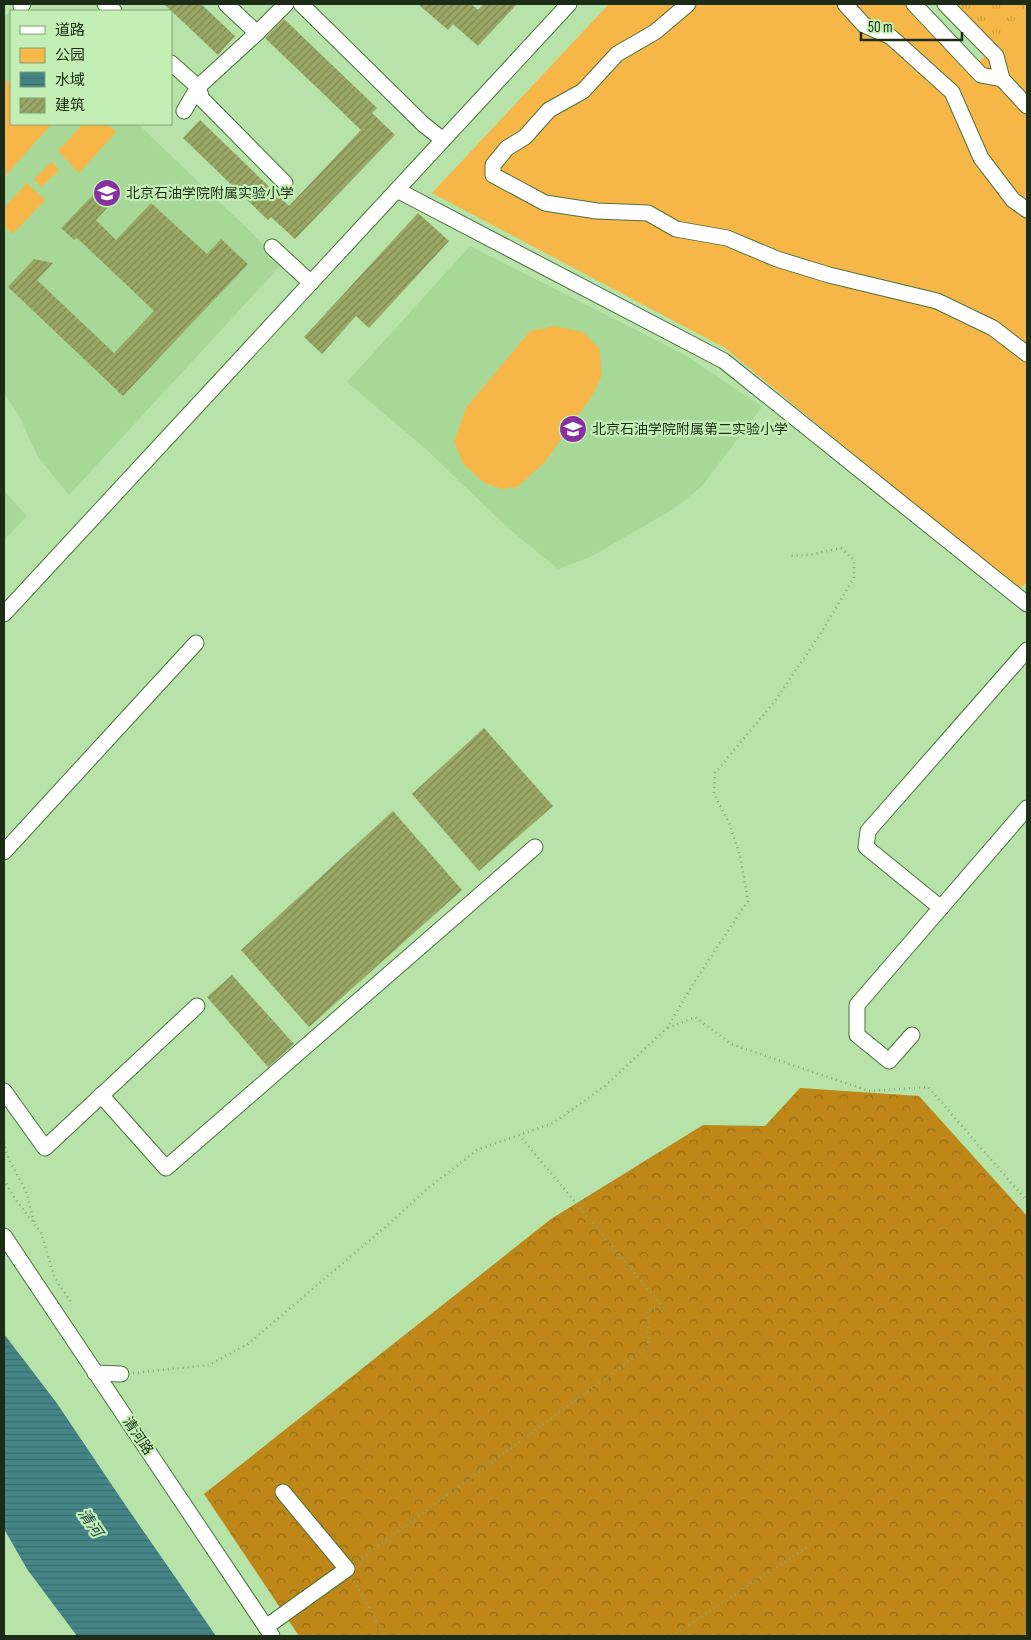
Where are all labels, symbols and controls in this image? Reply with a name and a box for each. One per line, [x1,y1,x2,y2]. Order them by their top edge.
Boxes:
legend [10,10,172,125]
scale bar [861,10,962,42]
text: 50 m [868,18,893,37]
text: 道路 [55,21,85,40]
text: 公园 [55,46,85,65]
text: 水域 [55,71,85,90]
text: 建筑 [55,96,85,115]
school or university icon: 北京石油学院附属实验小学 [92,178,122,208]
place label: 北京石油学院附属实验小学 [126,185,294,202]
school or university icon: 北京石油学院附属第二实验小学 [558,414,588,444]
place label: 北京石油学院附属第二实验小学 [592,421,788,438]
street label: 清河路 [119,1414,157,1458]
water label: 清河 [74,1505,108,1543]

